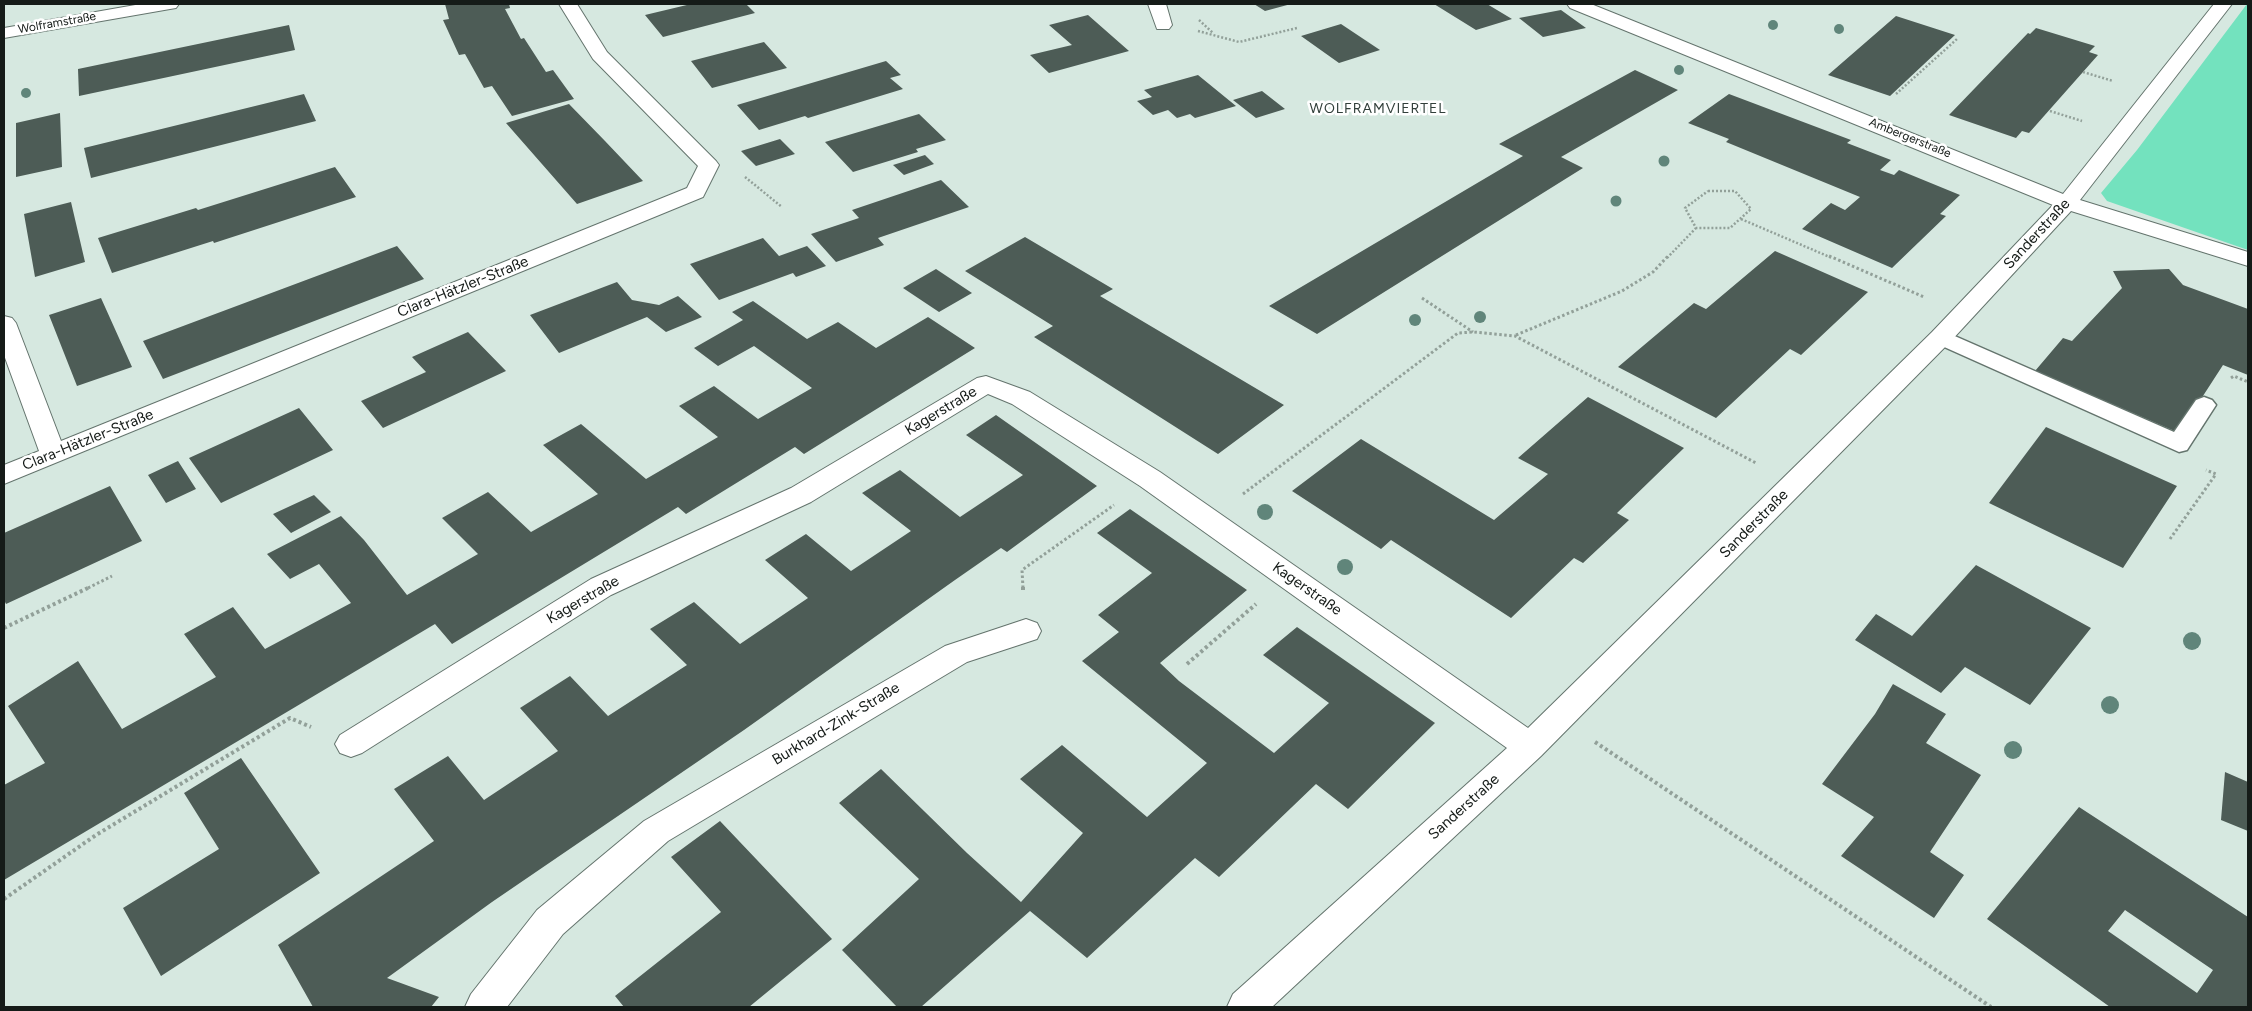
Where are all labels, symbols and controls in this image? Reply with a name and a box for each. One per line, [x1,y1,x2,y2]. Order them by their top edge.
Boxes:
street label: Wolframstraße [17,9,97,37]
district label: WOLFRAMVIERTEL [1308,101,1448,117]
street label: Ambergerstraße [1867,115,1953,161]
street label: Sanderstraße [2000,195,2074,273]
street label: Clara-Hätzler-Straße [395,252,531,322]
street label: Kagerstraße [902,382,980,440]
street label: Clara-Hätzler-Straße [20,405,156,475]
street label: Sanderstraße [1716,486,1792,562]
street label: Kagerstraße [1269,558,1345,620]
street label: Kagerstraße [544,572,622,628]
street label: Burkhard-Zink-Straße [769,679,903,769]
street label: Sanderstraße [1425,770,1503,844]

